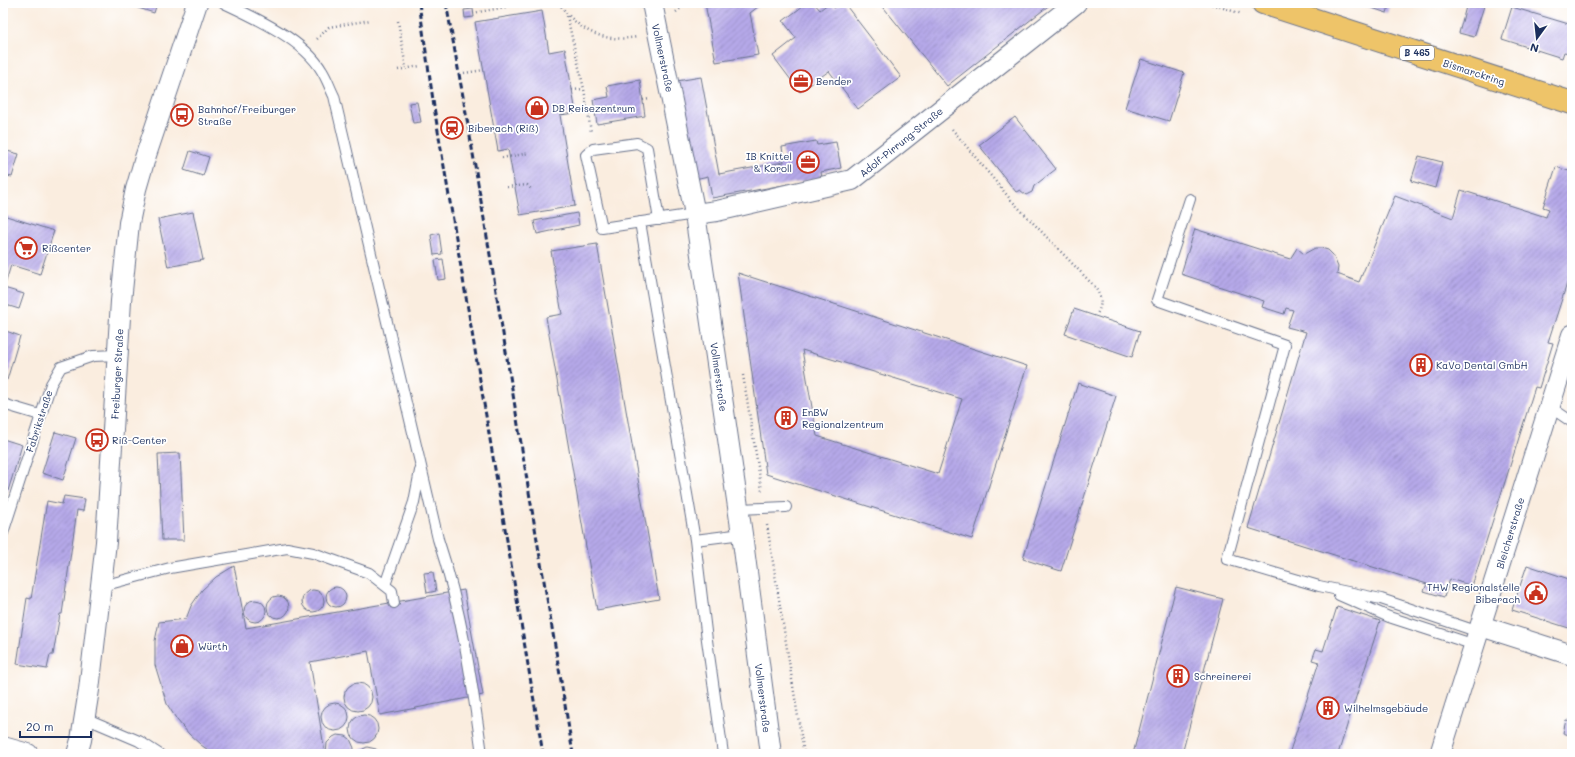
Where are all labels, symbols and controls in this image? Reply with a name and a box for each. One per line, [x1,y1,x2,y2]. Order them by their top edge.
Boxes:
north arrow [1517,18,1557,58]
street label: Vollmerstraße [649,23,677,93]
text: N [1528,40,1540,56]
road number: B 465 [1400,46,1434,60]
street label: Bismarckring [1441,55,1507,89]
office icon: Bender [788,68,814,94]
place label: Bender [816,74,852,88]
shop icon: DB Reisezentrum [524,95,550,121]
place label: DB Reisezentrum [552,101,635,115]
bus stop icon: Bahnhof/Freiburger Straße [169,102,195,128]
place label: Bahnhof/Freiburger Straße [198,102,296,128]
street label: Adolf-Pirrung-Straße [856,104,946,180]
station icon: Biberach (Riß) [439,115,465,141]
place label: Biberach (Riß) [468,121,538,135]
place label: IB Knittel & Koroll [746,149,792,175]
office icon: IB Knittel & Koroll [795,149,821,175]
supermarket icon: Rißcenter [13,235,39,261]
place label: Rißcenter [42,241,91,255]
street label: Freiburger Straße [108,328,126,420]
street label: Vollmerstraße [707,342,731,412]
building icon: KaVo Dental GmbH [1408,352,1434,378]
place label: KaVo Dental GmbH [1436,358,1528,372]
street label: Fabrikstraße [22,388,56,454]
building icon: EnBW Regionalzentrum [773,405,799,431]
place label: EnBW Regionalzentrum [802,405,884,431]
bus stop icon: Riß-Center [84,427,110,453]
place label: Riß-Center [112,433,167,447]
street label: Bleicherstraße [1493,496,1527,570]
place label: THW Regionalstelle Biberach [1427,580,1520,606]
public building icon: THW Regionalstelle Biberach [1523,580,1549,606]
shop icon: Würth [169,633,195,659]
place label: Würth [198,639,228,653]
street label: Vollmerstraße [752,663,774,733]
building icon: Schreinerei [1165,663,1191,689]
place label: Schreinerei [1194,669,1251,683]
building icon: Wilhelmsgebäude [1315,695,1341,721]
place label: Wilhelmsgebäude [1344,701,1428,715]
scale bar [20,713,91,739]
text: 20 m [26,718,54,734]

